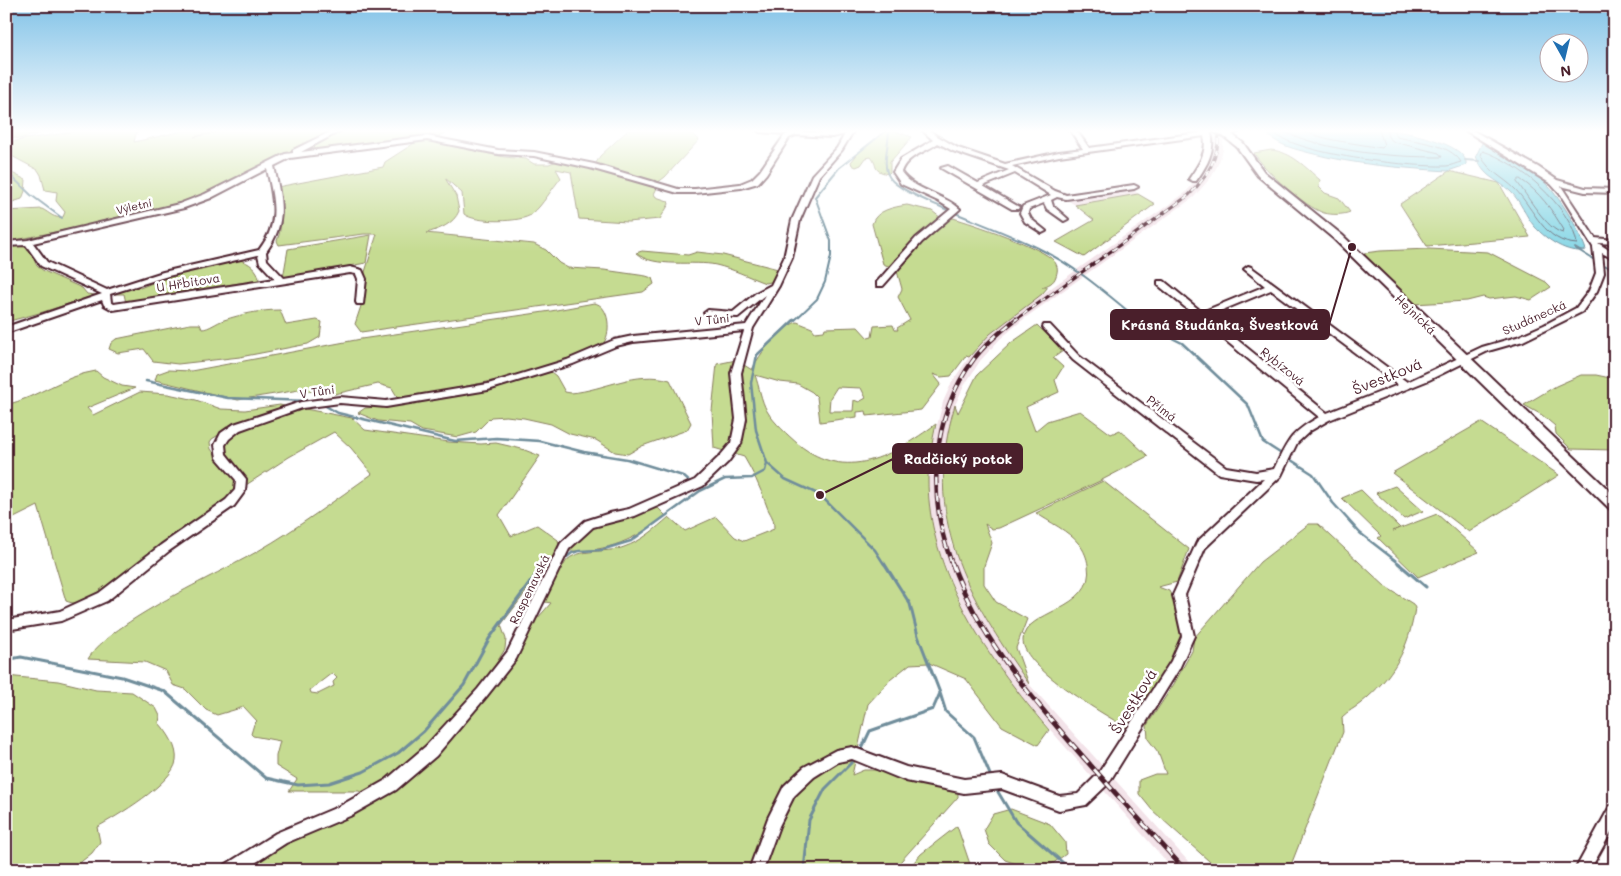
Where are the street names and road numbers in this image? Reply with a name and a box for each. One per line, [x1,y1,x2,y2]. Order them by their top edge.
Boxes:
street label: Výletní [115,195,153,217]
street label: U Hřbitova [155,269,221,295]
street label: Hejnická [1392,290,1440,338]
street label: Studánecká [1499,296,1569,338]
street label: V Tůni [694,309,730,329]
street label: Rybízová [1258,343,1308,389]
street label: Švestková [1349,353,1425,399]
street label: V Tůni [298,381,336,401]
street label: Přímá [1144,391,1180,425]
street label: Raspenavská [505,551,553,627]
street label: Švestková [1105,665,1161,737]

